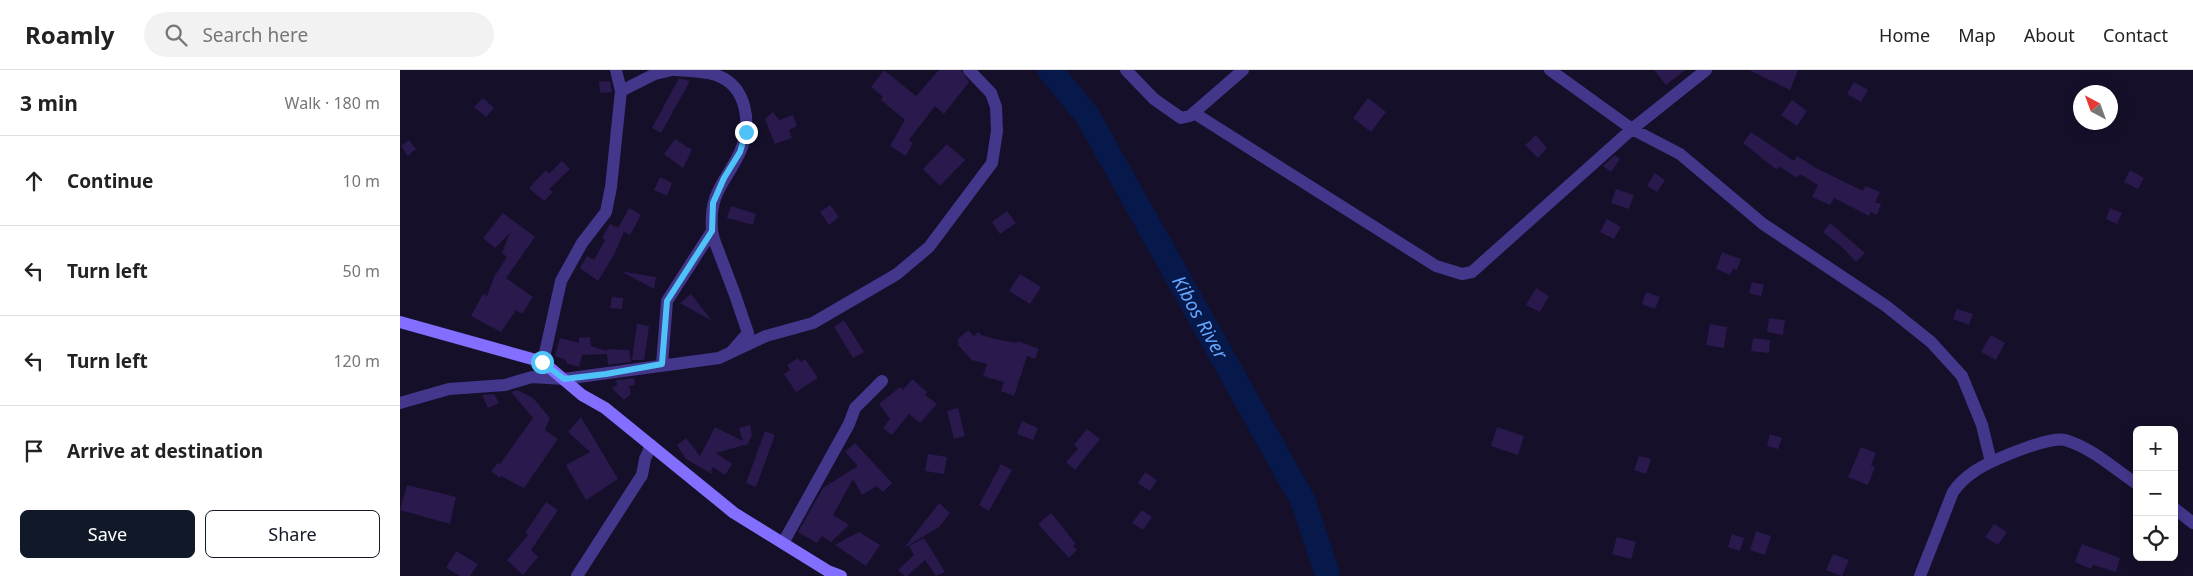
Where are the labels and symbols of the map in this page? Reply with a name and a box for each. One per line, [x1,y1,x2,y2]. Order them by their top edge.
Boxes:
north arrow [2073,85,2118,130]
route end [735,121,758,144]
water label: Kibos River [1166,271,1235,365]
route start [531,351,554,374]

